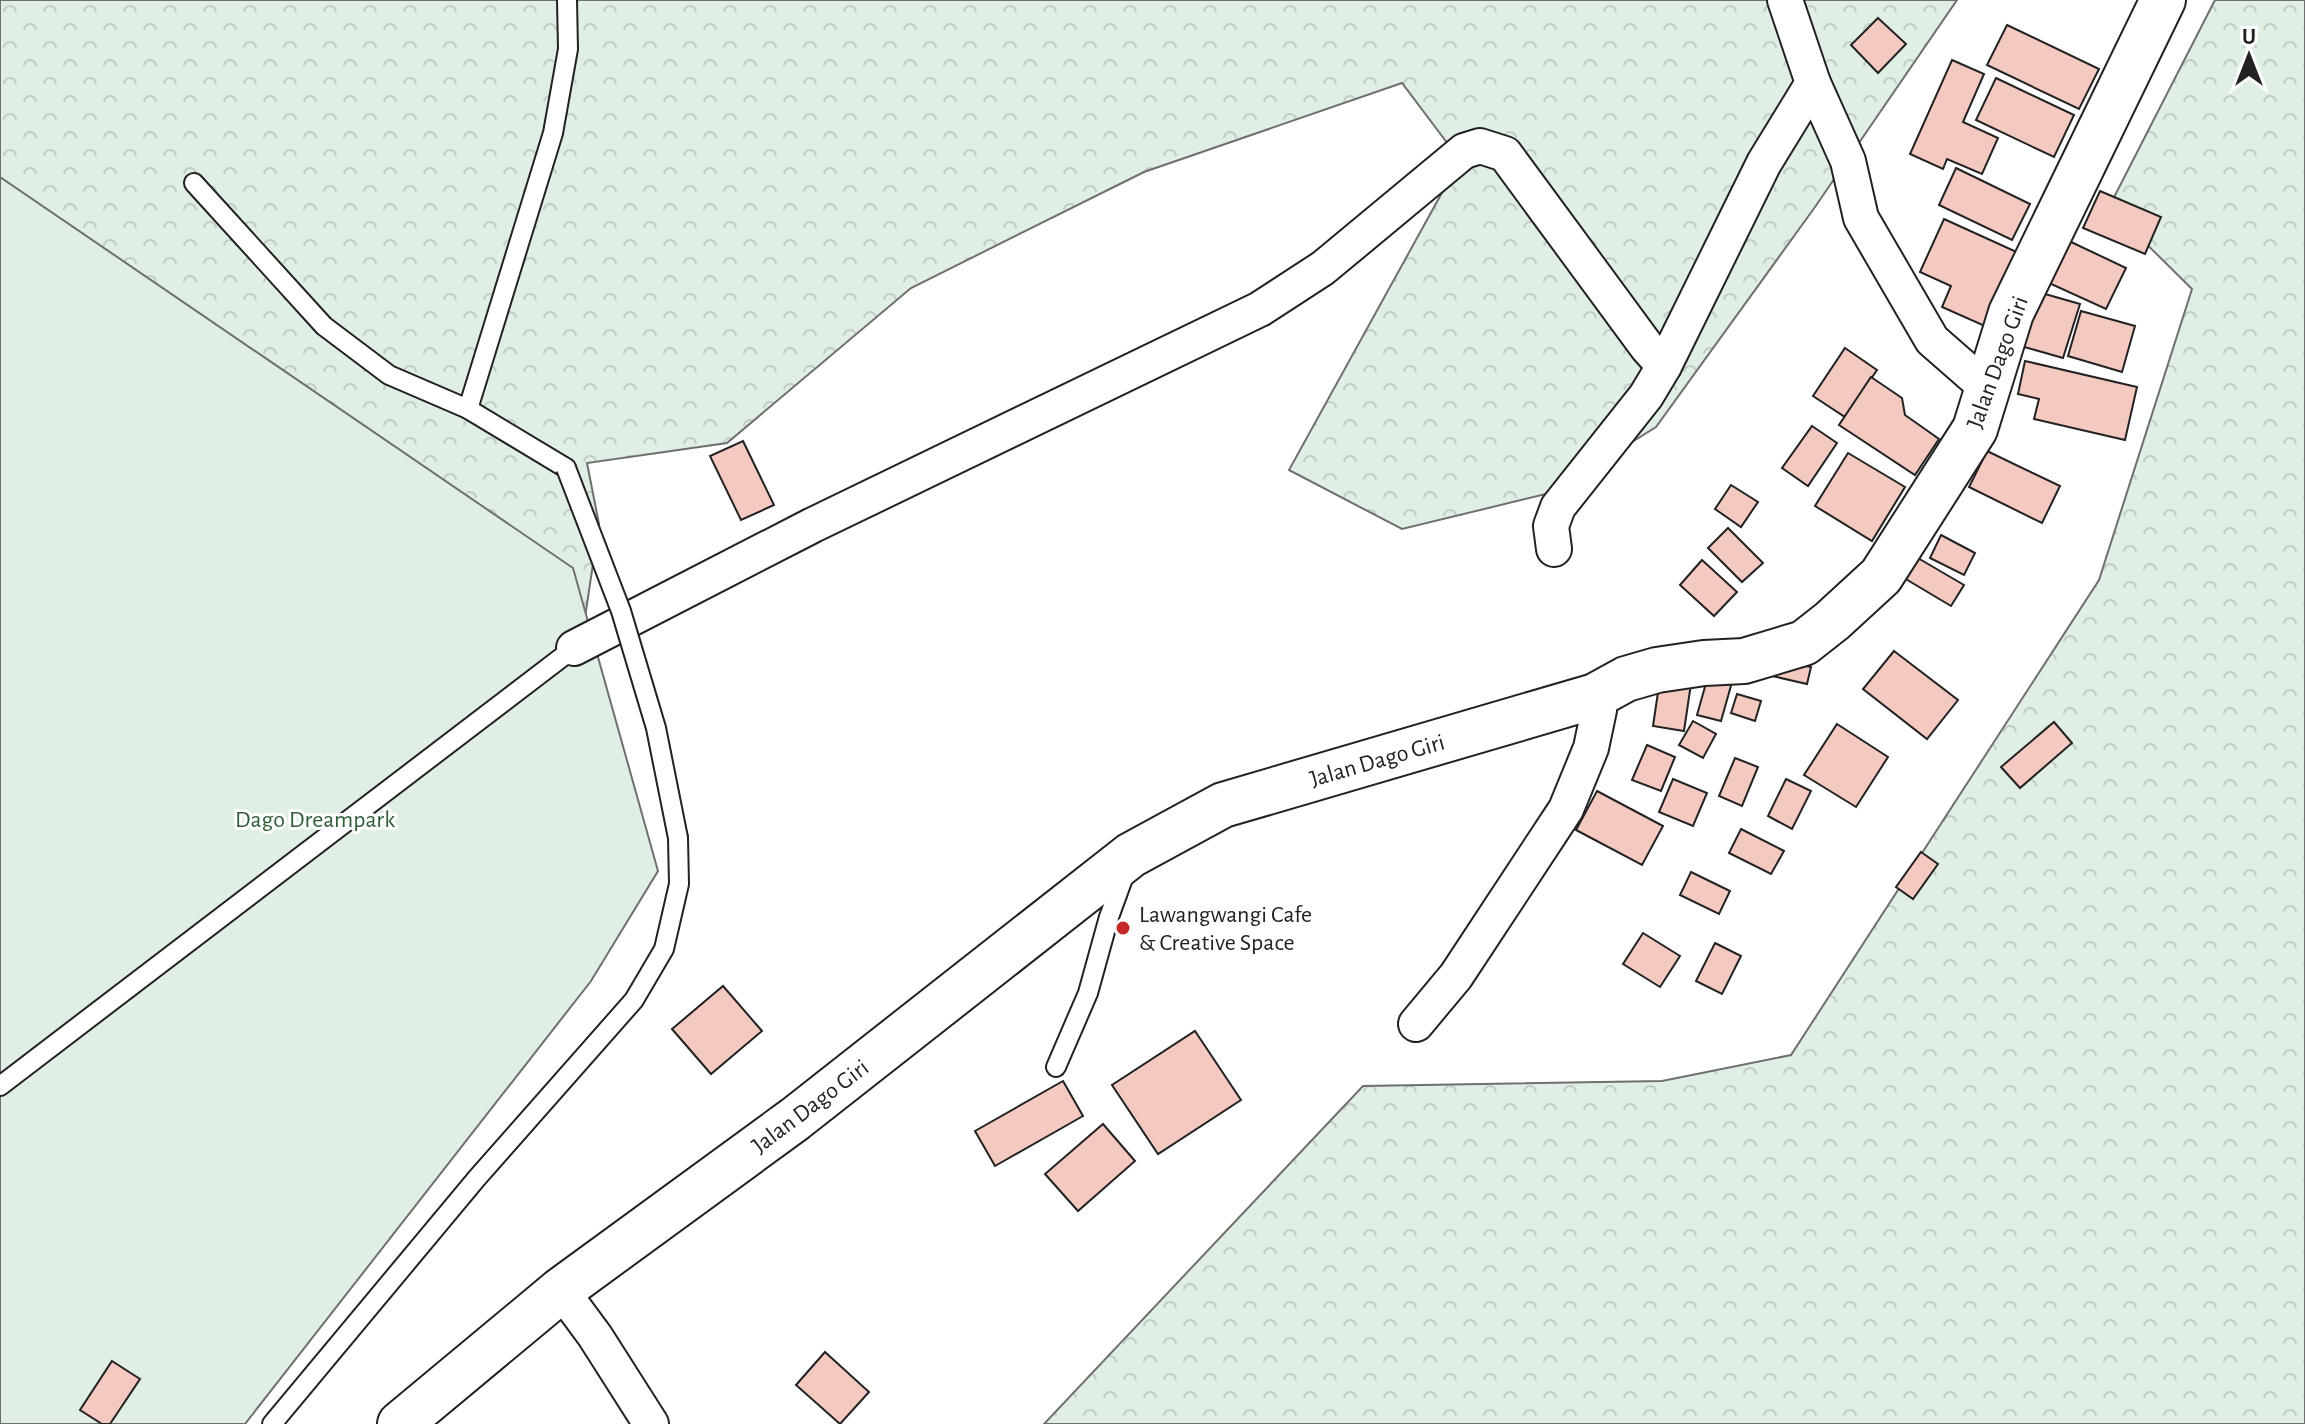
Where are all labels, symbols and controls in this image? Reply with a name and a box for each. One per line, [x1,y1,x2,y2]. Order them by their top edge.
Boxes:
north arrow [2209,16,2289,96]
text: U [2242,26,2256,48]
street label: Jalan Dago Giri [1963,293,2033,432]
street label: Jalan Dago Giri [1307,730,1447,792]
park label: Dago Dreampark [235,808,395,832]
place label: Lawangwangi Cafe & Creative Space [1139,903,1312,955]
marker: Lawangwangi Cafe & Creative Space [1114,919,1132,937]
street label: Jalan Dago Giri [748,1055,873,1158]

